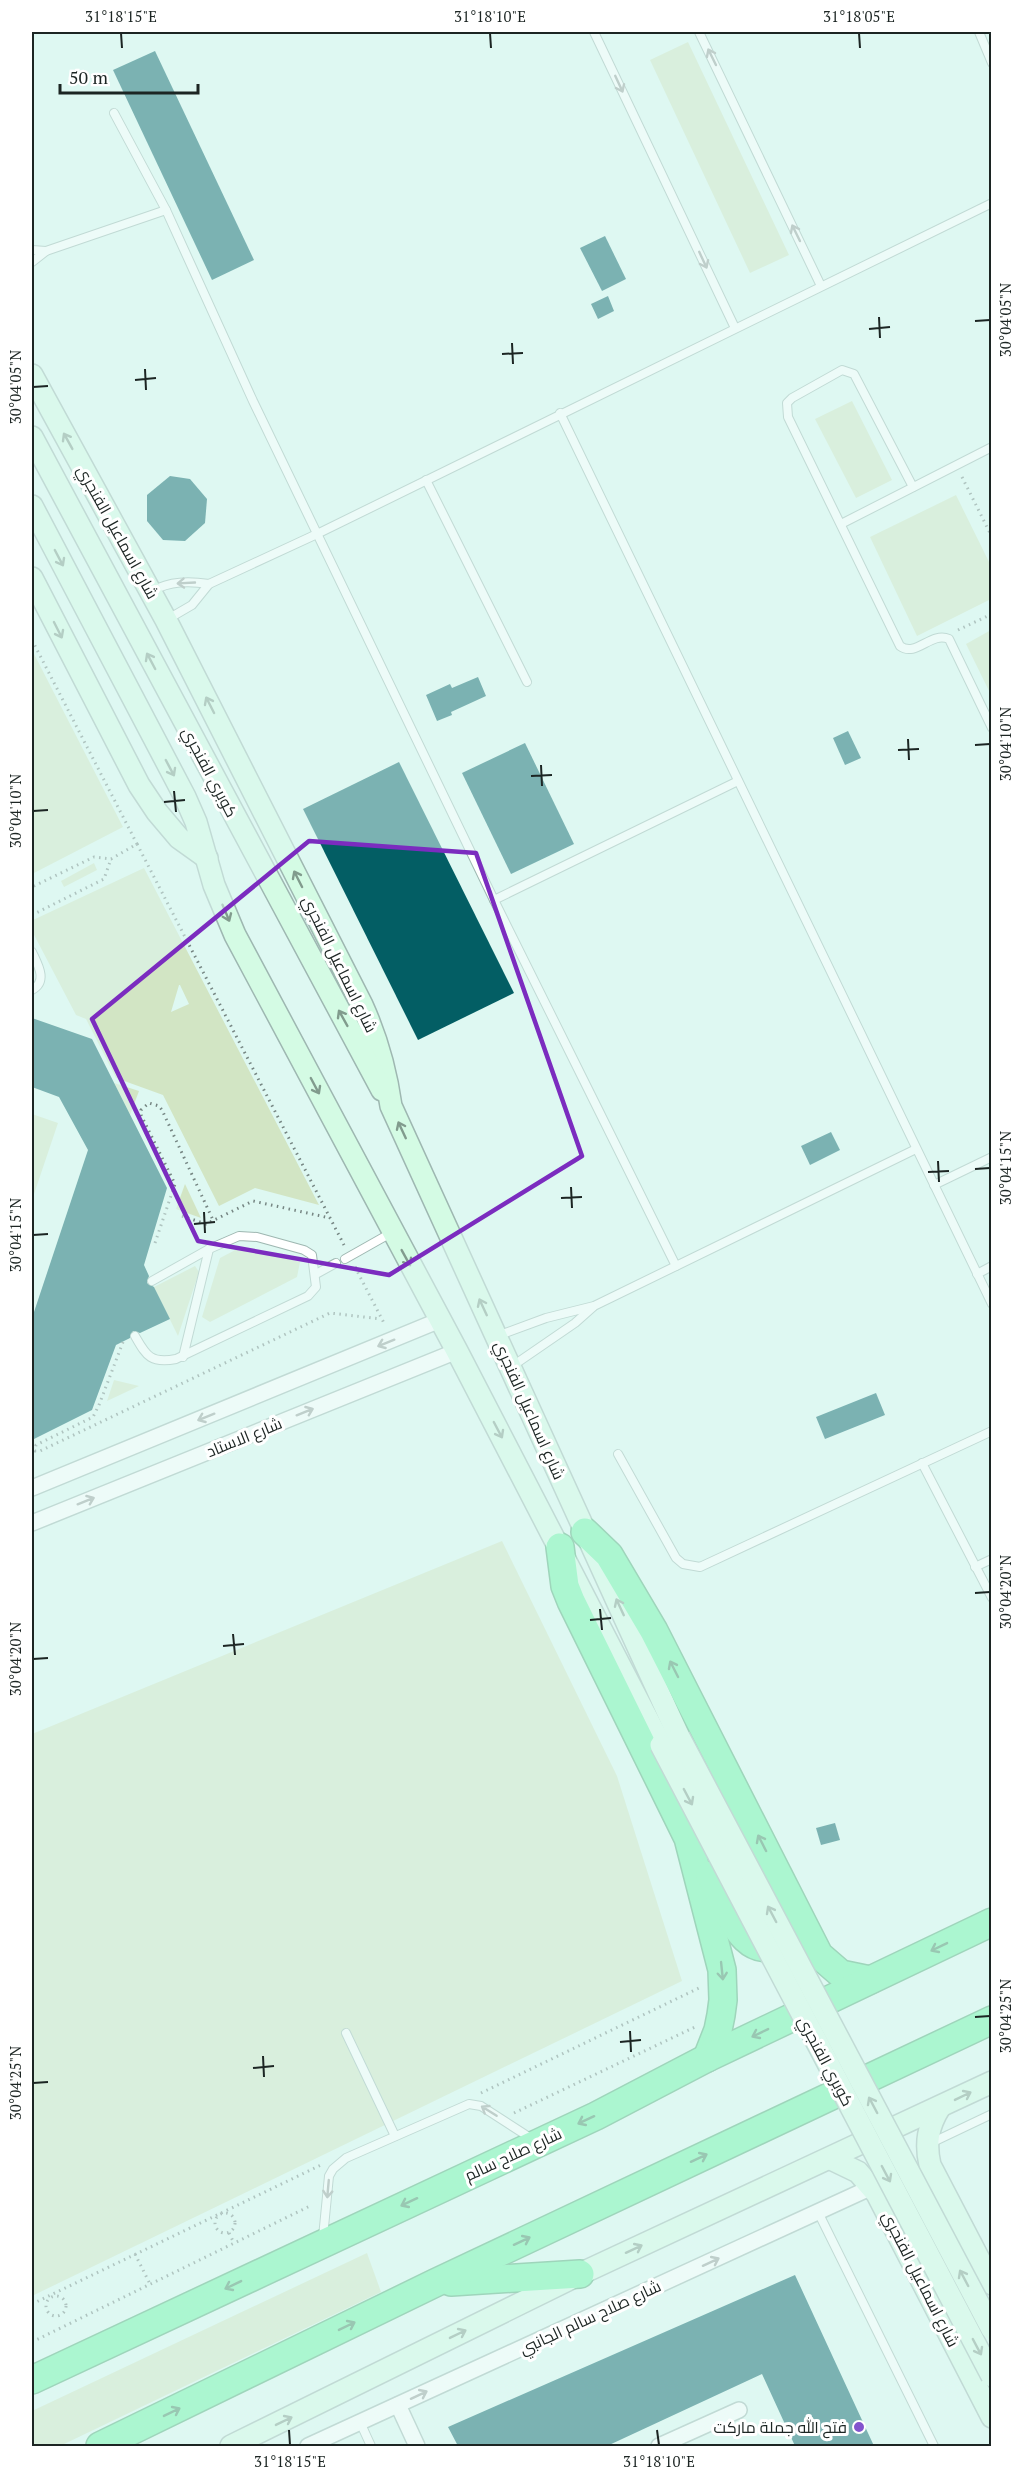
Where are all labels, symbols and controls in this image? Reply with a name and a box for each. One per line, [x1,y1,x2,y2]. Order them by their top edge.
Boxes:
text: 31°18'15"E [85,6,157,26]
text: 31°18'10"E [454,6,526,26]
text: 31°18'05"E [823,6,895,26]
one-way arrow [705,49,717,67]
scale bar [60,57,198,95]
text: 50 m [69,65,109,89]
one-way arrow [614,75,626,93]
one-way arrow [789,225,801,243]
one-way arrow [698,251,710,269]
text: 30°04'05"N [995,283,1015,357]
text: 30°04'05"N [5,350,25,424]
one-way arrow [62,433,74,450]
street label: شارع اسماعيل الفنجري [69,461,164,604]
one-way arrow [53,549,65,566]
one-way arrow [177,577,197,588]
one-way arrow [53,620,65,638]
one-way arrow [145,653,156,671]
one-way arrow [203,697,215,715]
text: 30°04'10"N [995,707,1015,781]
street label: كوبري الفنجري [174,723,243,822]
one-way arrow [164,758,176,776]
text: 30°04'10"N [5,774,25,848]
one-way arrow [292,871,304,888]
street label: شارع اسماعيل الفنجري [295,892,383,1037]
one-way arrow [221,903,232,922]
one-way arrow [337,1010,349,1027]
one-way arrow [310,1077,321,1095]
one-way arrow [395,1121,407,1139]
text: 30°04'15"N [995,1131,1015,1205]
text: 30°04'15"N [5,1198,25,1272]
one-way arrow [401,1249,412,1267]
one-way arrow [477,1298,489,1316]
street label: شارع اسماعيل الفنجري [487,1337,570,1484]
one-way arrow [378,1338,396,1349]
one-way arrow [296,1406,314,1417]
one-way arrow [197,1412,216,1423]
street label: شارع الاستاد [203,1412,286,1463]
one-way arrow [493,1421,505,1439]
one-way arrow [76,1495,94,1506]
text: 30°04'20"N [995,1555,1015,1629]
one-way arrow [613,1599,625,1617]
text: 30°04'20"N [5,1622,25,1696]
one-way arrow [667,1661,679,1679]
one-way arrow [683,1788,695,1806]
one-way arrow [755,1835,767,1853]
one-way arrow [766,1906,778,1923]
one-way arrow [930,1941,948,1953]
one-way arrow [716,1961,727,1981]
text: 30°04'25"N [995,1979,1015,2053]
street label: كوبري الفنجري [790,2012,859,2111]
one-way arrow [752,2027,770,2039]
text: 30°04'25"N [5,2046,25,2120]
one-way arrow [954,2090,972,2101]
one-way arrow [867,2097,879,2114]
one-way arrow [481,2105,498,2117]
one-way arrow [578,2115,596,2127]
street label: شارع صلاح سالم [461,2122,566,2187]
one-way arrow [689,2151,707,2163]
one-way arrow [881,2165,892,2183]
one-way arrow [322,2179,333,2199]
one-way arrow [401,2197,419,2209]
street label: شارع اسماعيل الفنجري [875,2207,965,2352]
one-way arrow [513,2235,531,2247]
one-way arrow [624,2243,642,2254]
one-way arrow [701,2255,719,2267]
one-way arrow [958,2269,969,2287]
street label: شارع صلاح سالم الجانبي [516,2275,666,2362]
one-way arrow [224,2280,242,2292]
one-way arrow [338,2320,355,2332]
one-way arrow [449,2328,467,2339]
one-way arrow [971,2338,983,2356]
one-way arrow [409,2389,427,2401]
one-way arrow [163,2406,181,2418]
one-way arrow [274,2414,292,2426]
place label: فتح الله جملة ماركت [714,2416,847,2439]
marker: فتح الله جملة ماركت [852,2420,866,2434]
text: 31°18'15"E [254,2451,326,2471]
text: 31°18'10"E [623,2451,695,2471]

